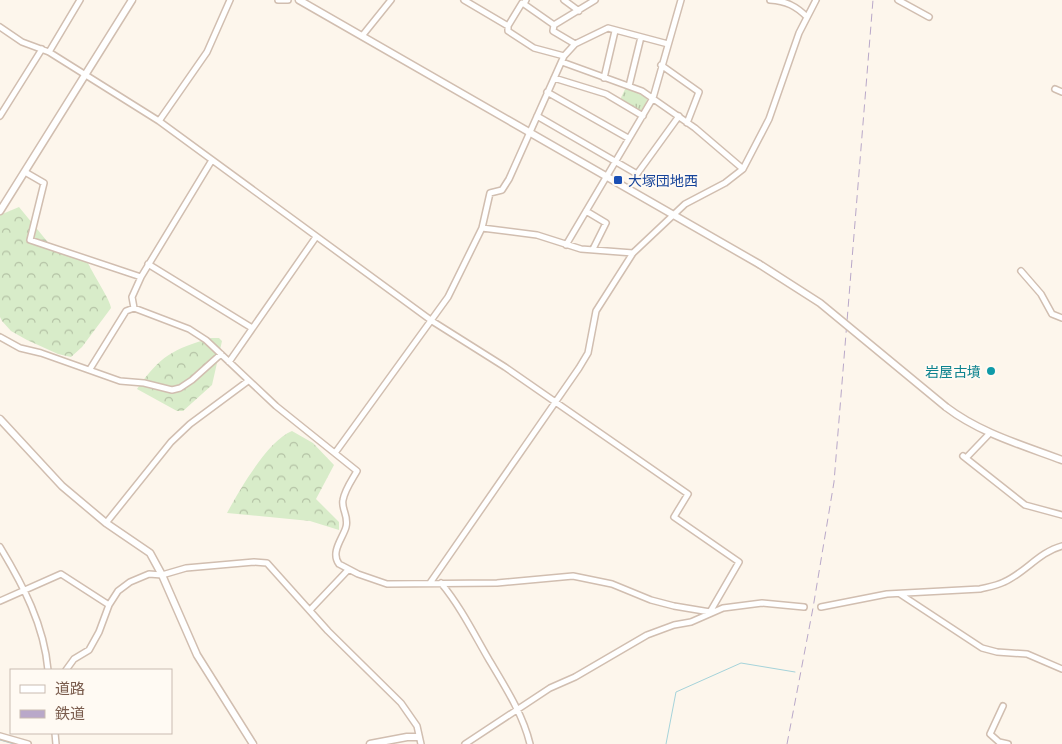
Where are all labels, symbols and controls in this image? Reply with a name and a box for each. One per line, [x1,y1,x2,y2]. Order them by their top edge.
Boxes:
place label: 大塚団地西 [628,172,698,189]
marker: 大塚団地西 [612,174,624,186]
place label: 岩屋古墳 [925,363,981,380]
marker: 岩屋古墳 [985,365,997,377]
legend [10,669,172,734]
text: 道路 [55,679,85,697]
text: 鉄道 [55,704,85,722]

